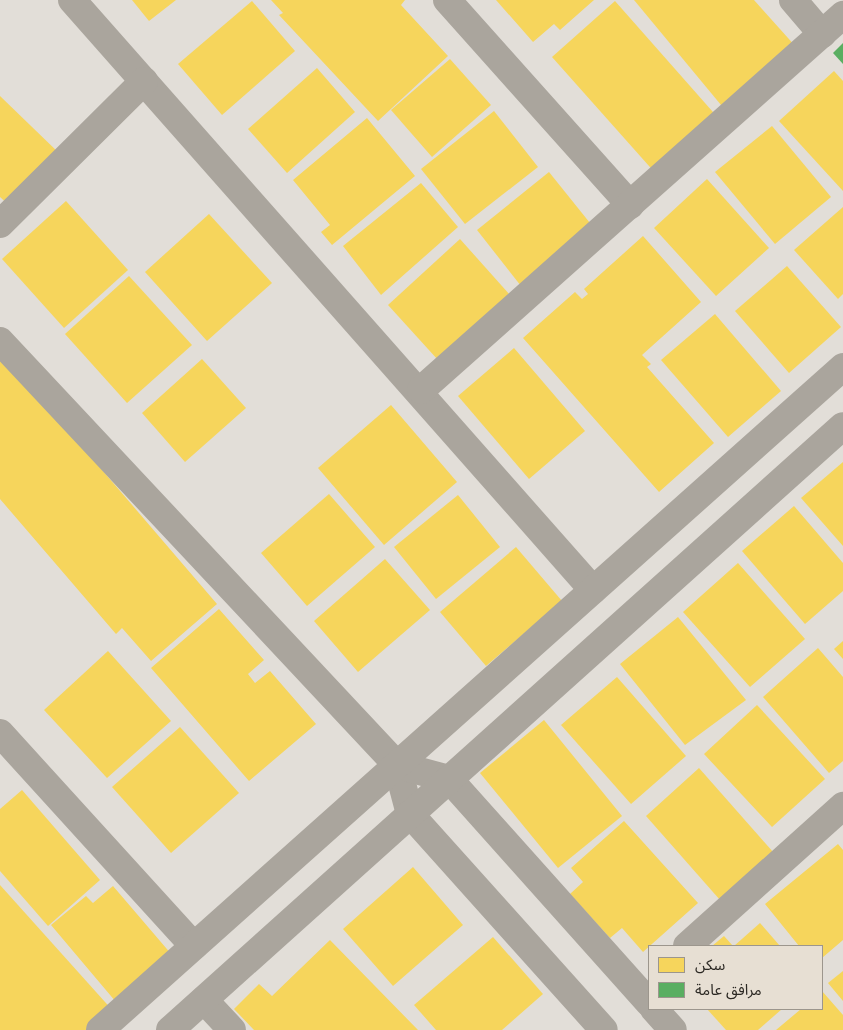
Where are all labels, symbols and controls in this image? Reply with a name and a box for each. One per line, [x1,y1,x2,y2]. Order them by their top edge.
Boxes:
legend [648,945,823,1010]
text: سكن [695,956,725,974]
text: مرافق عامة [695,981,762,999]

